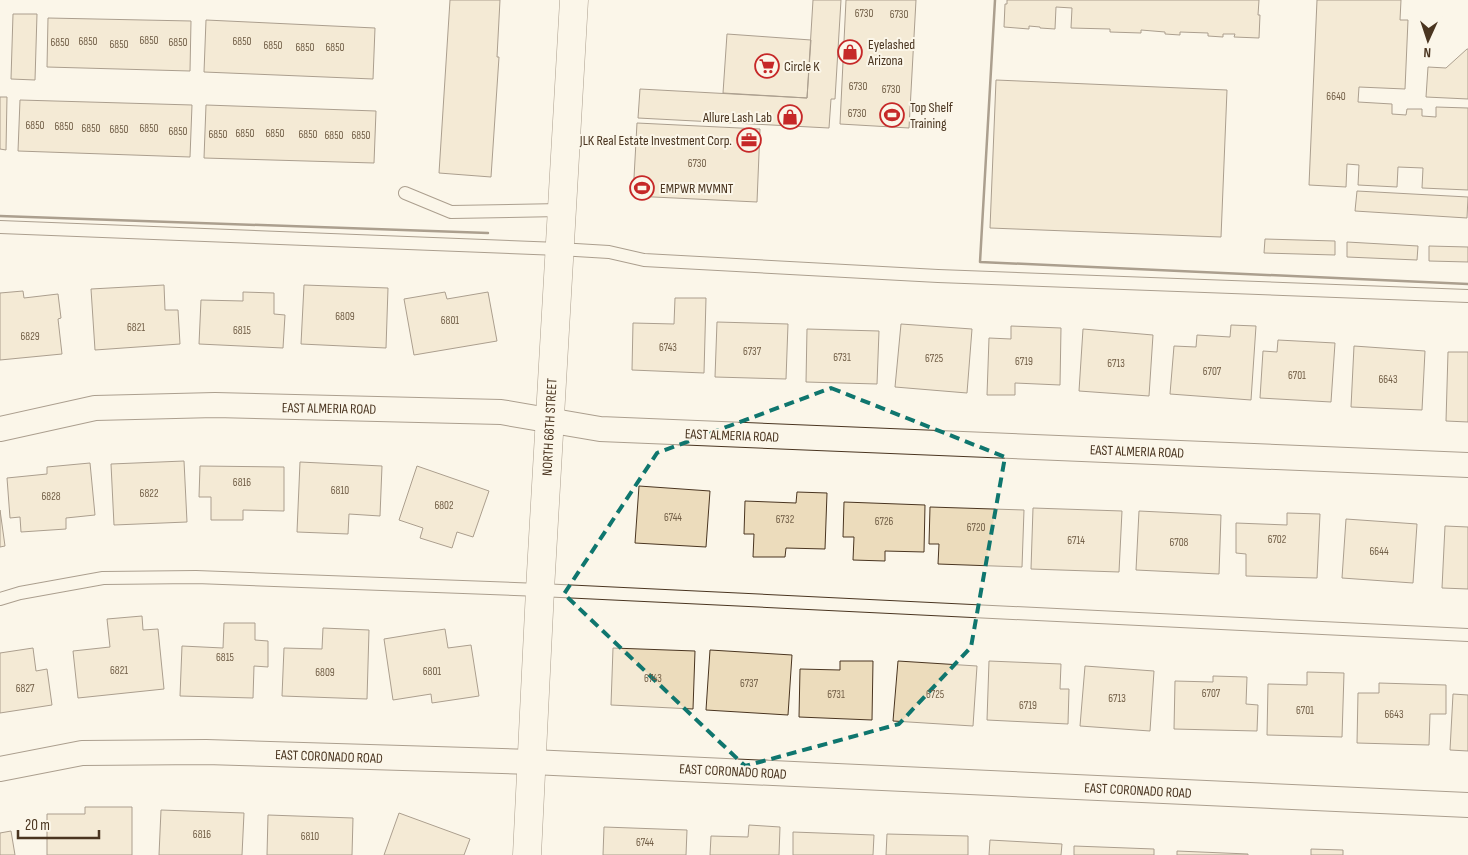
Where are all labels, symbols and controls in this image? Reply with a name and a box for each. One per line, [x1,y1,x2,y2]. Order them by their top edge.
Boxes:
house number: 6730 [855,7,873,20]
house number: 6730 [890,8,908,21]
north arrow [1403,15,1453,65]
house number: 6850 [140,34,159,47]
house number: 6850 [79,35,98,48]
house number: 6850 [233,35,252,48]
house number: 6850 [51,36,70,49]
house number: 6850 [169,36,188,49]
place label: Eyelashed Arizona [867,36,915,69]
house number: 6850 [110,38,129,51]
house number: 6850 [264,39,283,52]
shop icon: Eyelashed Arizona [837,39,863,65]
house number: 6850 [296,41,315,54]
house number: 6850 [326,41,345,54]
text: N [1423,44,1432,61]
supermarket icon: Circle K [754,53,780,79]
place label: Circle K [784,58,820,75]
house number: 6730 [849,80,867,93]
house number: 6730 [882,83,900,96]
house number: 6640 [1326,90,1346,103]
place label: Top Shelf Training [910,99,954,132]
sports icon: Top Shelf Training [879,102,905,128]
shop icon: Allure Lash Lab [777,104,803,130]
house number: 6730 [848,107,866,120]
place label: Allure Lash Lab [702,109,772,126]
house number: 6850 [26,119,45,132]
house number: 6850 [55,120,74,133]
house number: 6850 [82,122,101,135]
house number: 6850 [140,122,159,135]
house number: 6850 [110,123,129,136]
house number: 6850 [169,125,188,138]
house number: 6850 [236,127,255,140]
house number: 6850 [266,127,285,140]
office icon: JLK Real Estate Investment Corp. [736,127,762,153]
house number: 6850 [209,128,228,141]
house number: 6850 [299,128,318,141]
house number: 6850 [325,129,344,142]
house number: 6850 [352,129,371,142]
place label: JLK Real Estate Investment Corp. [579,132,732,149]
house number: 6730 [688,157,706,170]
sports icon: EMPWR MVMNT [629,175,655,201]
place label: EMPWR MVMNT [660,180,734,197]
house number: 6809 [335,310,355,323]
house number: 6801 [441,314,459,327]
house number: 6821 [127,321,145,334]
house number: 6815 [233,324,251,337]
house number: 6829 [20,330,40,343]
house number: 6743 [659,341,677,354]
house number: 6737 [743,345,762,358]
house number: 6731 [833,351,851,364]
house number: 6725 [925,352,943,365]
house number: 6719 [1015,355,1033,368]
house number: 6713 [1107,357,1125,370]
house number: 6707 [1203,365,1222,378]
house number: 6701 [1288,369,1306,382]
house number: 6643 [1378,373,1398,386]
street label: NORTH 68TH STREET [538,377,561,476]
street label: EAST ALMERIA ROAD [282,399,376,418]
street label: EAST ALMERIA ROAD [685,425,780,446]
street label: EAST ALMERIA ROAD [1090,441,1185,462]
house number: 6816 [233,476,251,489]
house number: 6810 [331,484,349,497]
house number: 6822 [140,487,159,500]
house number: 6828 [41,490,61,503]
house number: 6802 [434,499,454,512]
house number: 6744 [664,511,682,524]
house number: 6732 [776,513,795,526]
house number: 6726 [875,515,893,528]
house number: 6720 [967,521,985,534]
house number: 6702 [1268,533,1287,546]
house number: 6714 [1067,534,1085,547]
house number: 6708 [1170,536,1189,549]
house number: 6644 [1369,545,1389,558]
house number: 6815 [216,651,234,664]
house number: 6821 [110,664,128,677]
house number: 6801 [423,665,441,678]
house number: 6809 [315,666,335,679]
house number: 6743 [644,672,662,685]
house number: 6737 [740,677,759,690]
house number: 6827 [16,682,35,695]
house number: 6707 [1202,687,1221,700]
house number: 6731 [827,688,845,701]
house number: 6725 [926,688,944,701]
house number: 6713 [1108,692,1126,705]
house number: 6719 [1019,699,1037,712]
house number: 6701 [1296,704,1314,717]
house number: 6643 [1384,708,1404,721]
street label: EAST CORONADO ROAD [275,746,383,767]
street label: EAST CORONADO ROAD [679,760,787,783]
street label: EAST CORONADO ROAD [1084,779,1192,802]
scale bar [18,808,99,840]
text: 20 m [25,816,50,835]
house number: 6816 [193,828,211,841]
house number: 6810 [301,830,319,843]
house number: 6744 [636,836,654,849]

